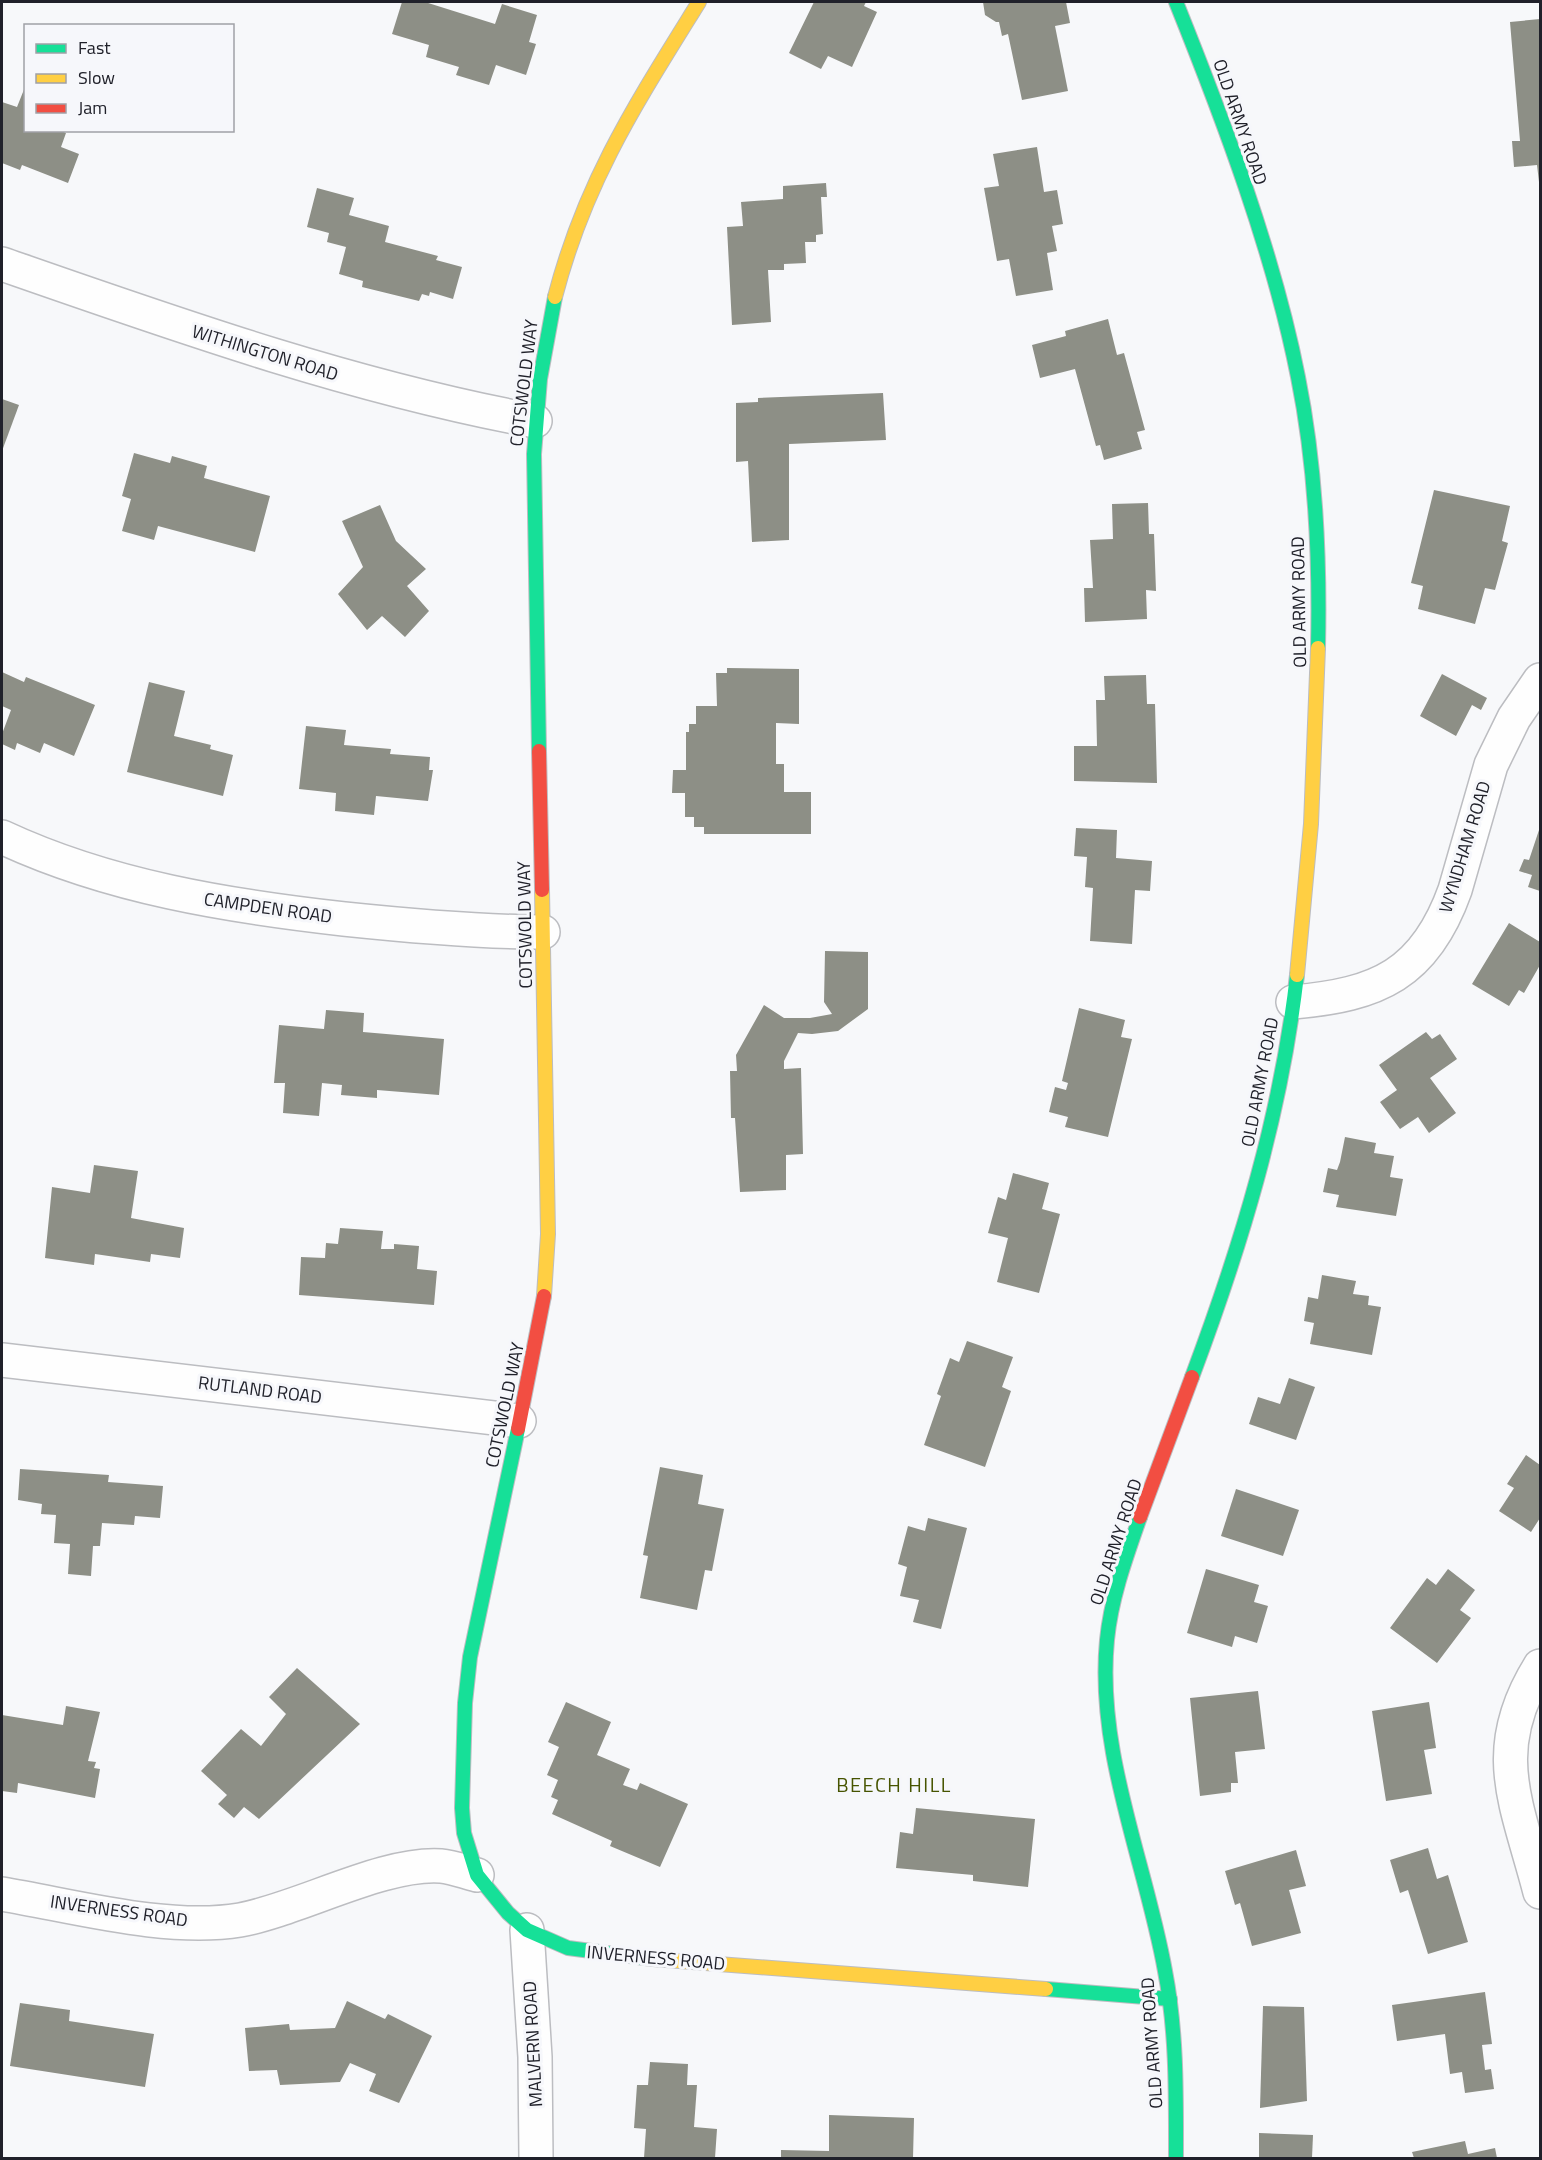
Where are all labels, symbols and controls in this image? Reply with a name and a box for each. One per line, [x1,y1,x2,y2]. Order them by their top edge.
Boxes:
legend [24,24,234,132]
text: Fast [78,34,111,61]
street label: OLD ARMY ROAD [1206,55,1275,189]
text: Slow [78,64,115,91]
text: Jam [78,94,107,121]
street label: WITHINGTON ROAD [189,317,342,388]
street label: COTSWOLD WAY [502,318,545,448]
street label: OLD ARMY ROAD [1284,536,1313,668]
street label: WYNDHAM ROAD [1432,778,1497,916]
street label: COTSWOLD WAY [510,861,539,989]
street label: CAMPDEN ROAD [202,885,334,930]
street label: OLD ARMY ROAD [1234,1015,1285,1149]
street label: COTSWOLD WAY [478,1339,531,1470]
street label: RUTLAND ROAD [197,1369,323,1410]
street label: OLD ARMY ROAD [1082,1475,1149,1609]
district label: BEECH HILL [836,1769,952,1800]
street label: INVERNESS ROAD [48,1887,190,1934]
street label: INVERNESS ROAD [586,1938,726,1977]
street label: OLD ARMY ROAD [1133,1976,1170,2110]
street label: MALVERN ROAD [516,1980,549,2108]

